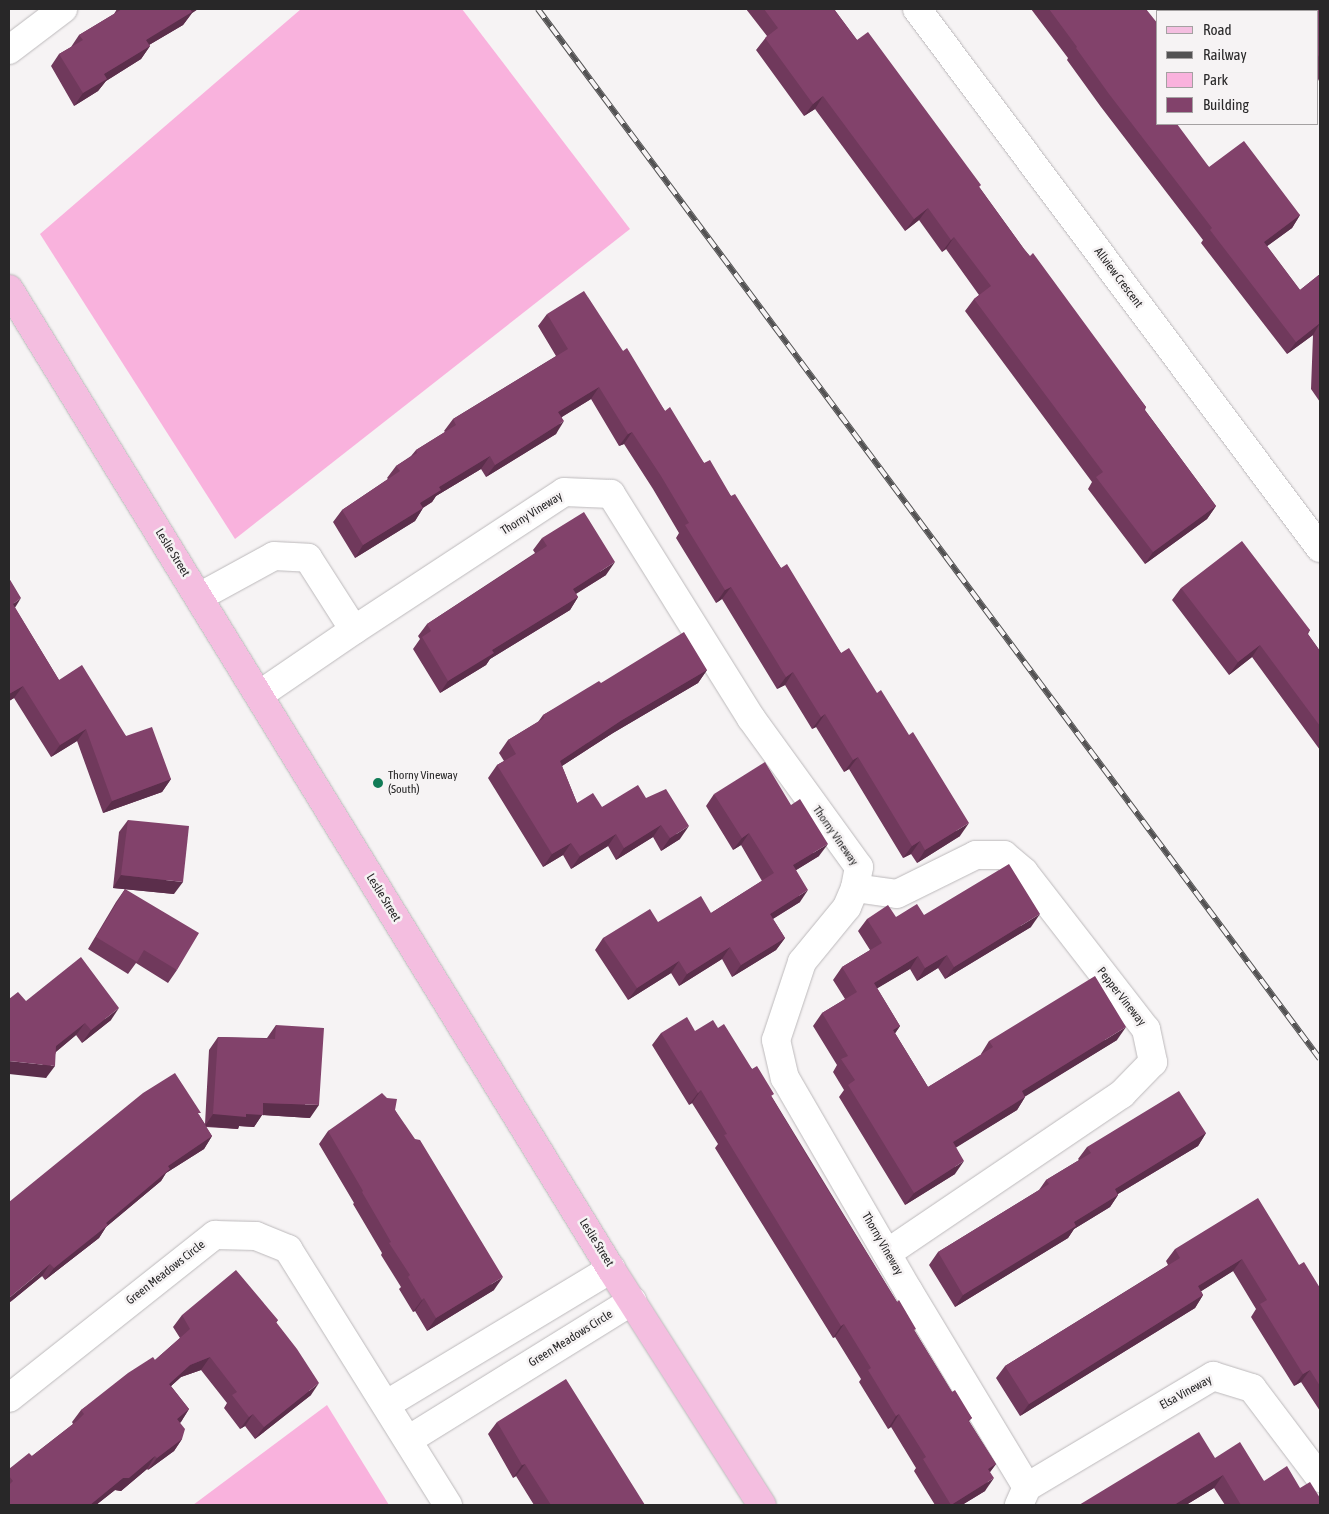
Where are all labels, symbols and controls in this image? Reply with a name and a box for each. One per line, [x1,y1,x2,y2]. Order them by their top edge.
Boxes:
legend [1156,10,1319,125]
text: Road [1203,21,1232,38]
text: Railway [1203,46,1247,63]
text: Park [1203,71,1228,88]
text: Building [1203,96,1249,113]
street label: Allview Crescent [1091,245,1145,311]
street label: Thorny Vineway [499,489,565,539]
street label: Leslie Street [152,526,192,580]
place label: Thorny Vineway (South) [388,769,458,797]
marker: Thorny Vineway (South) [372,777,384,789]
street label: Thorny Vineway [809,803,861,869]
street label: Leslie Street [363,871,403,925]
street label: Pepper Vineway [1094,965,1148,1029]
street label: Thorny Vineway [858,1210,906,1278]
street label: Leslie Street [576,1216,616,1270]
street label: Green Meadows Circle [124,1238,208,1308]
street label: Green Meadows Circle [526,1307,616,1371]
street label: Elsa Vineway [1158,1373,1214,1413]

